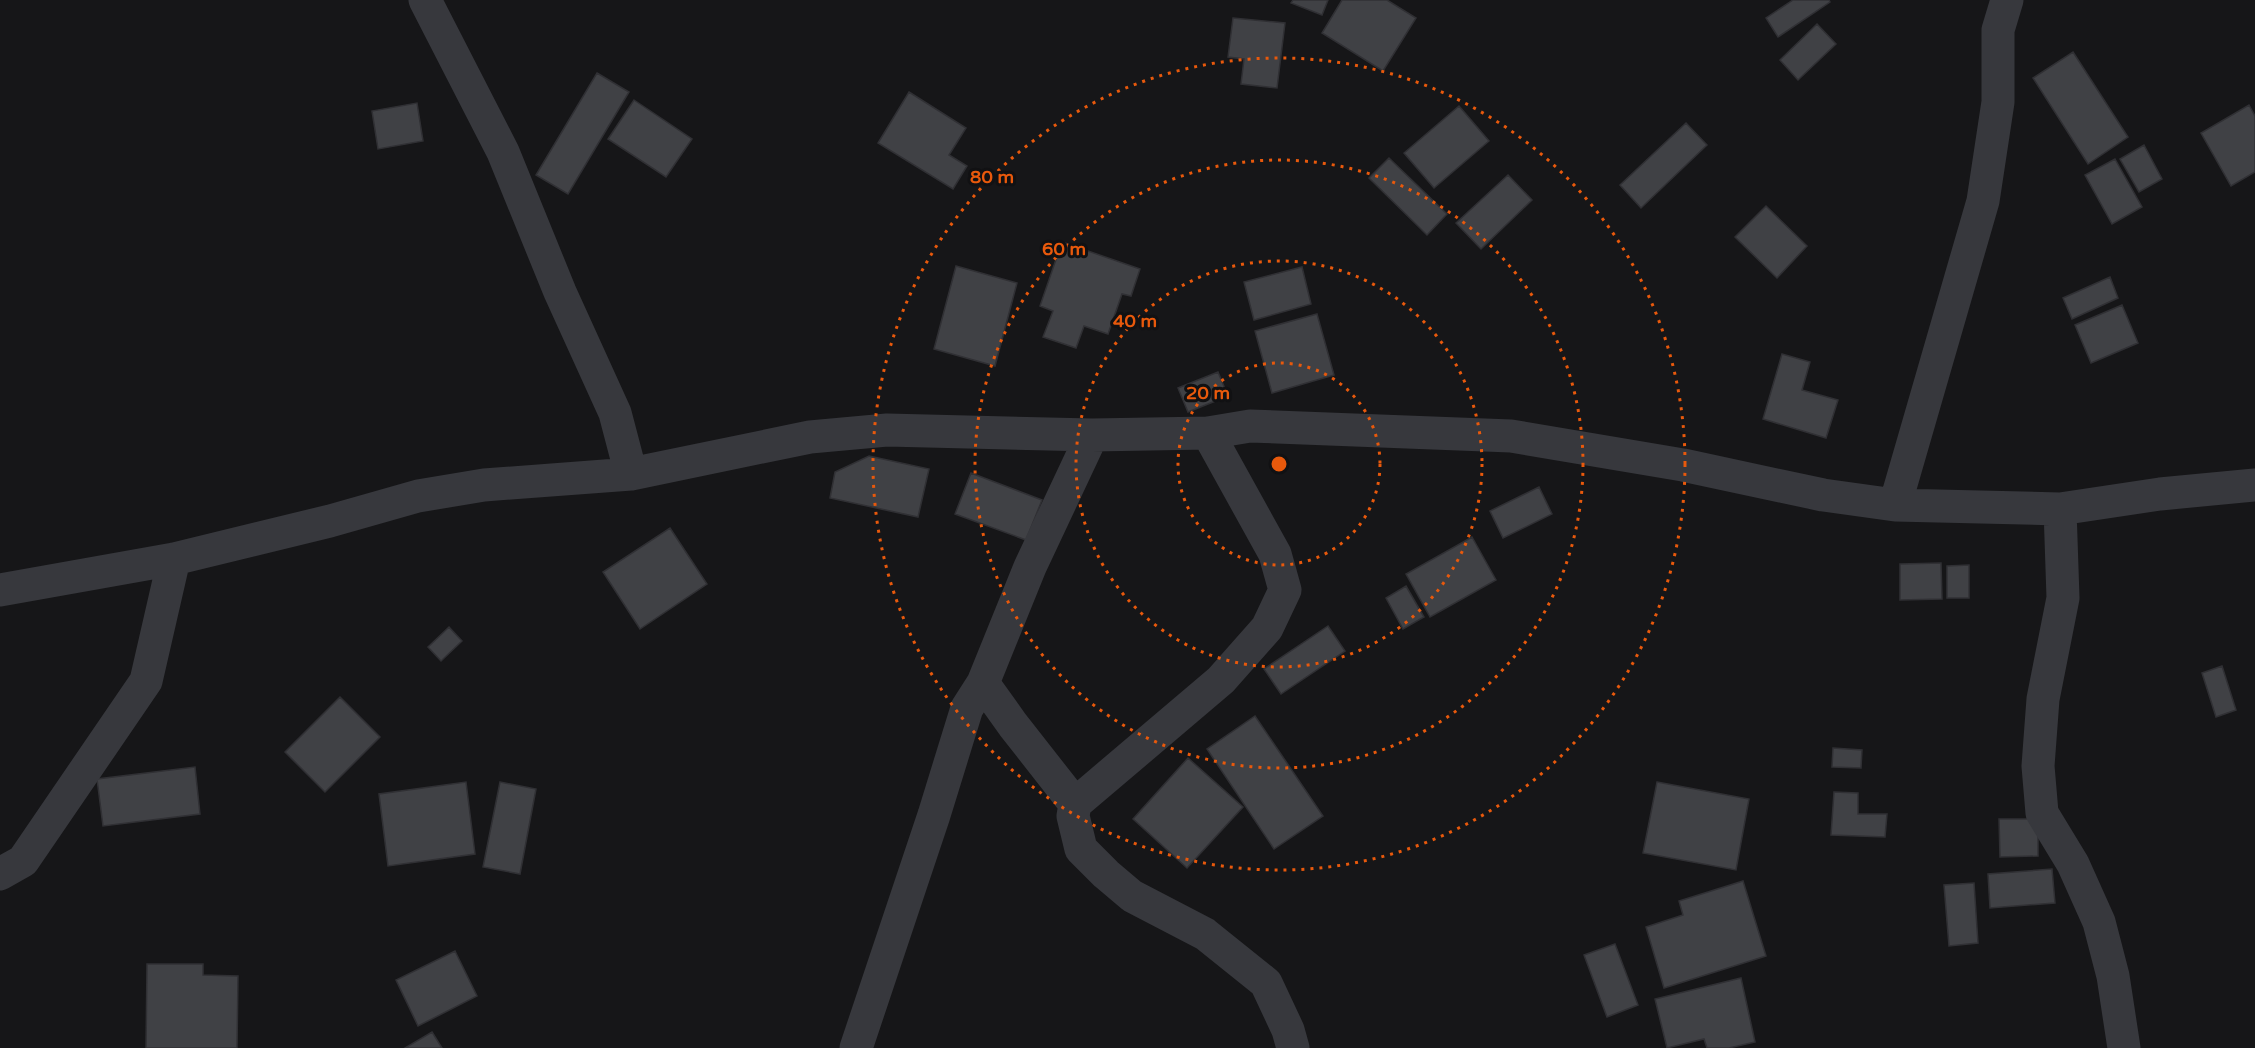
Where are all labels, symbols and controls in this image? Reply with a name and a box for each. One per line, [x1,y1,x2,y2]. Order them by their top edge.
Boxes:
text: 80 m [970,166,1014,188]
text: 60 m [1042,238,1086,260]
text: 40 m [1113,310,1157,332]
text: 20 m [1186,382,1230,404]
centre of rings [1269,454,1289,474]

